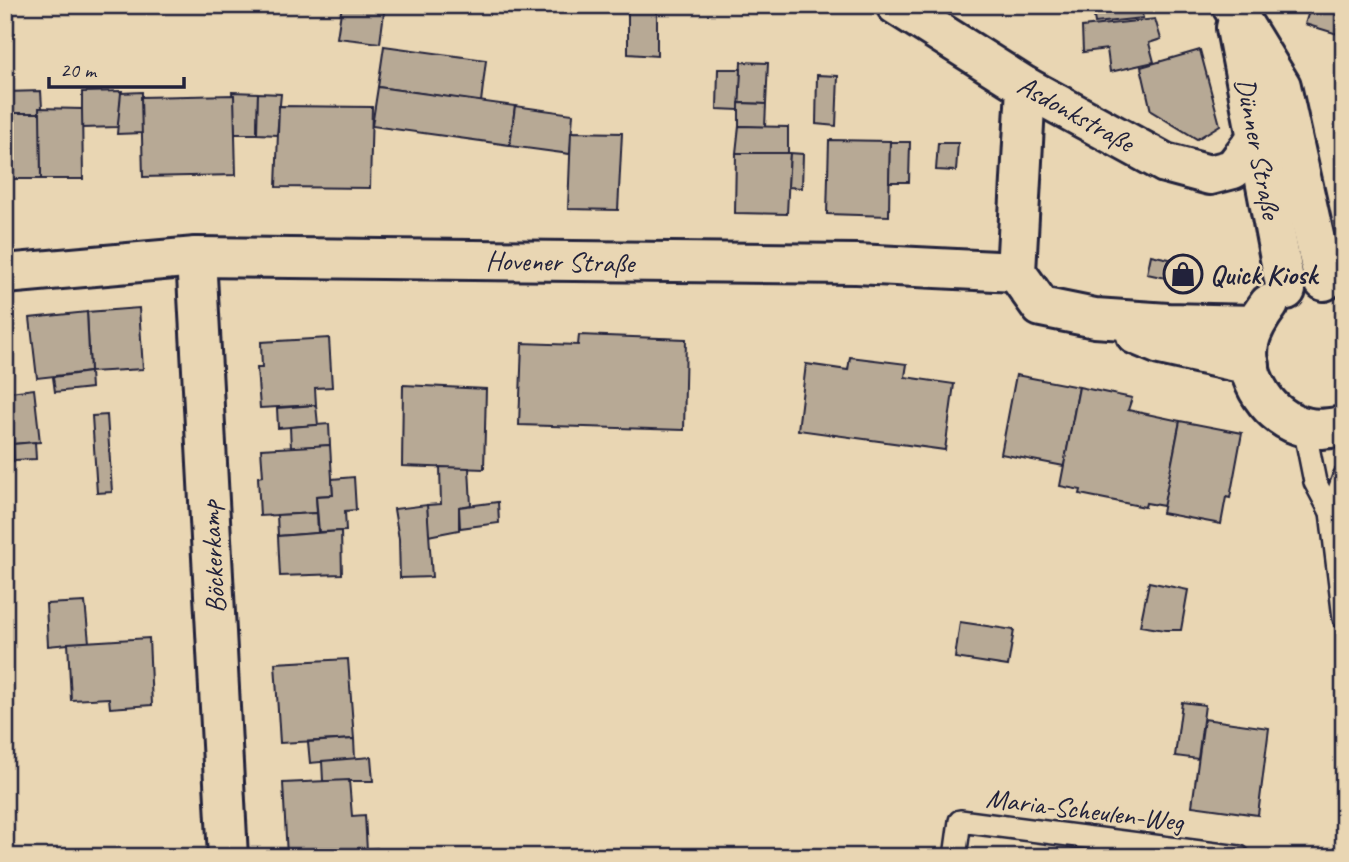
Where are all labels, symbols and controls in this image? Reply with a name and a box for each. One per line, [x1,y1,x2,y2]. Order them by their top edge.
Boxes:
scale bar [49,46,184,90]
text: 20 m [60,57,98,83]
street label: Asdonkstraße [1012,67,1142,161]
street label: Dünner Straße [1228,75,1290,223]
street label: Hovener Straße [485,243,637,280]
shop icon: Quick Kiosk [1162,253,1204,295]
place label: Quick Kiosk [1210,257,1320,292]
street label: Böckerkamp [192,497,233,614]
street label: Maria-Scheulen-Weg [984,780,1187,839]

